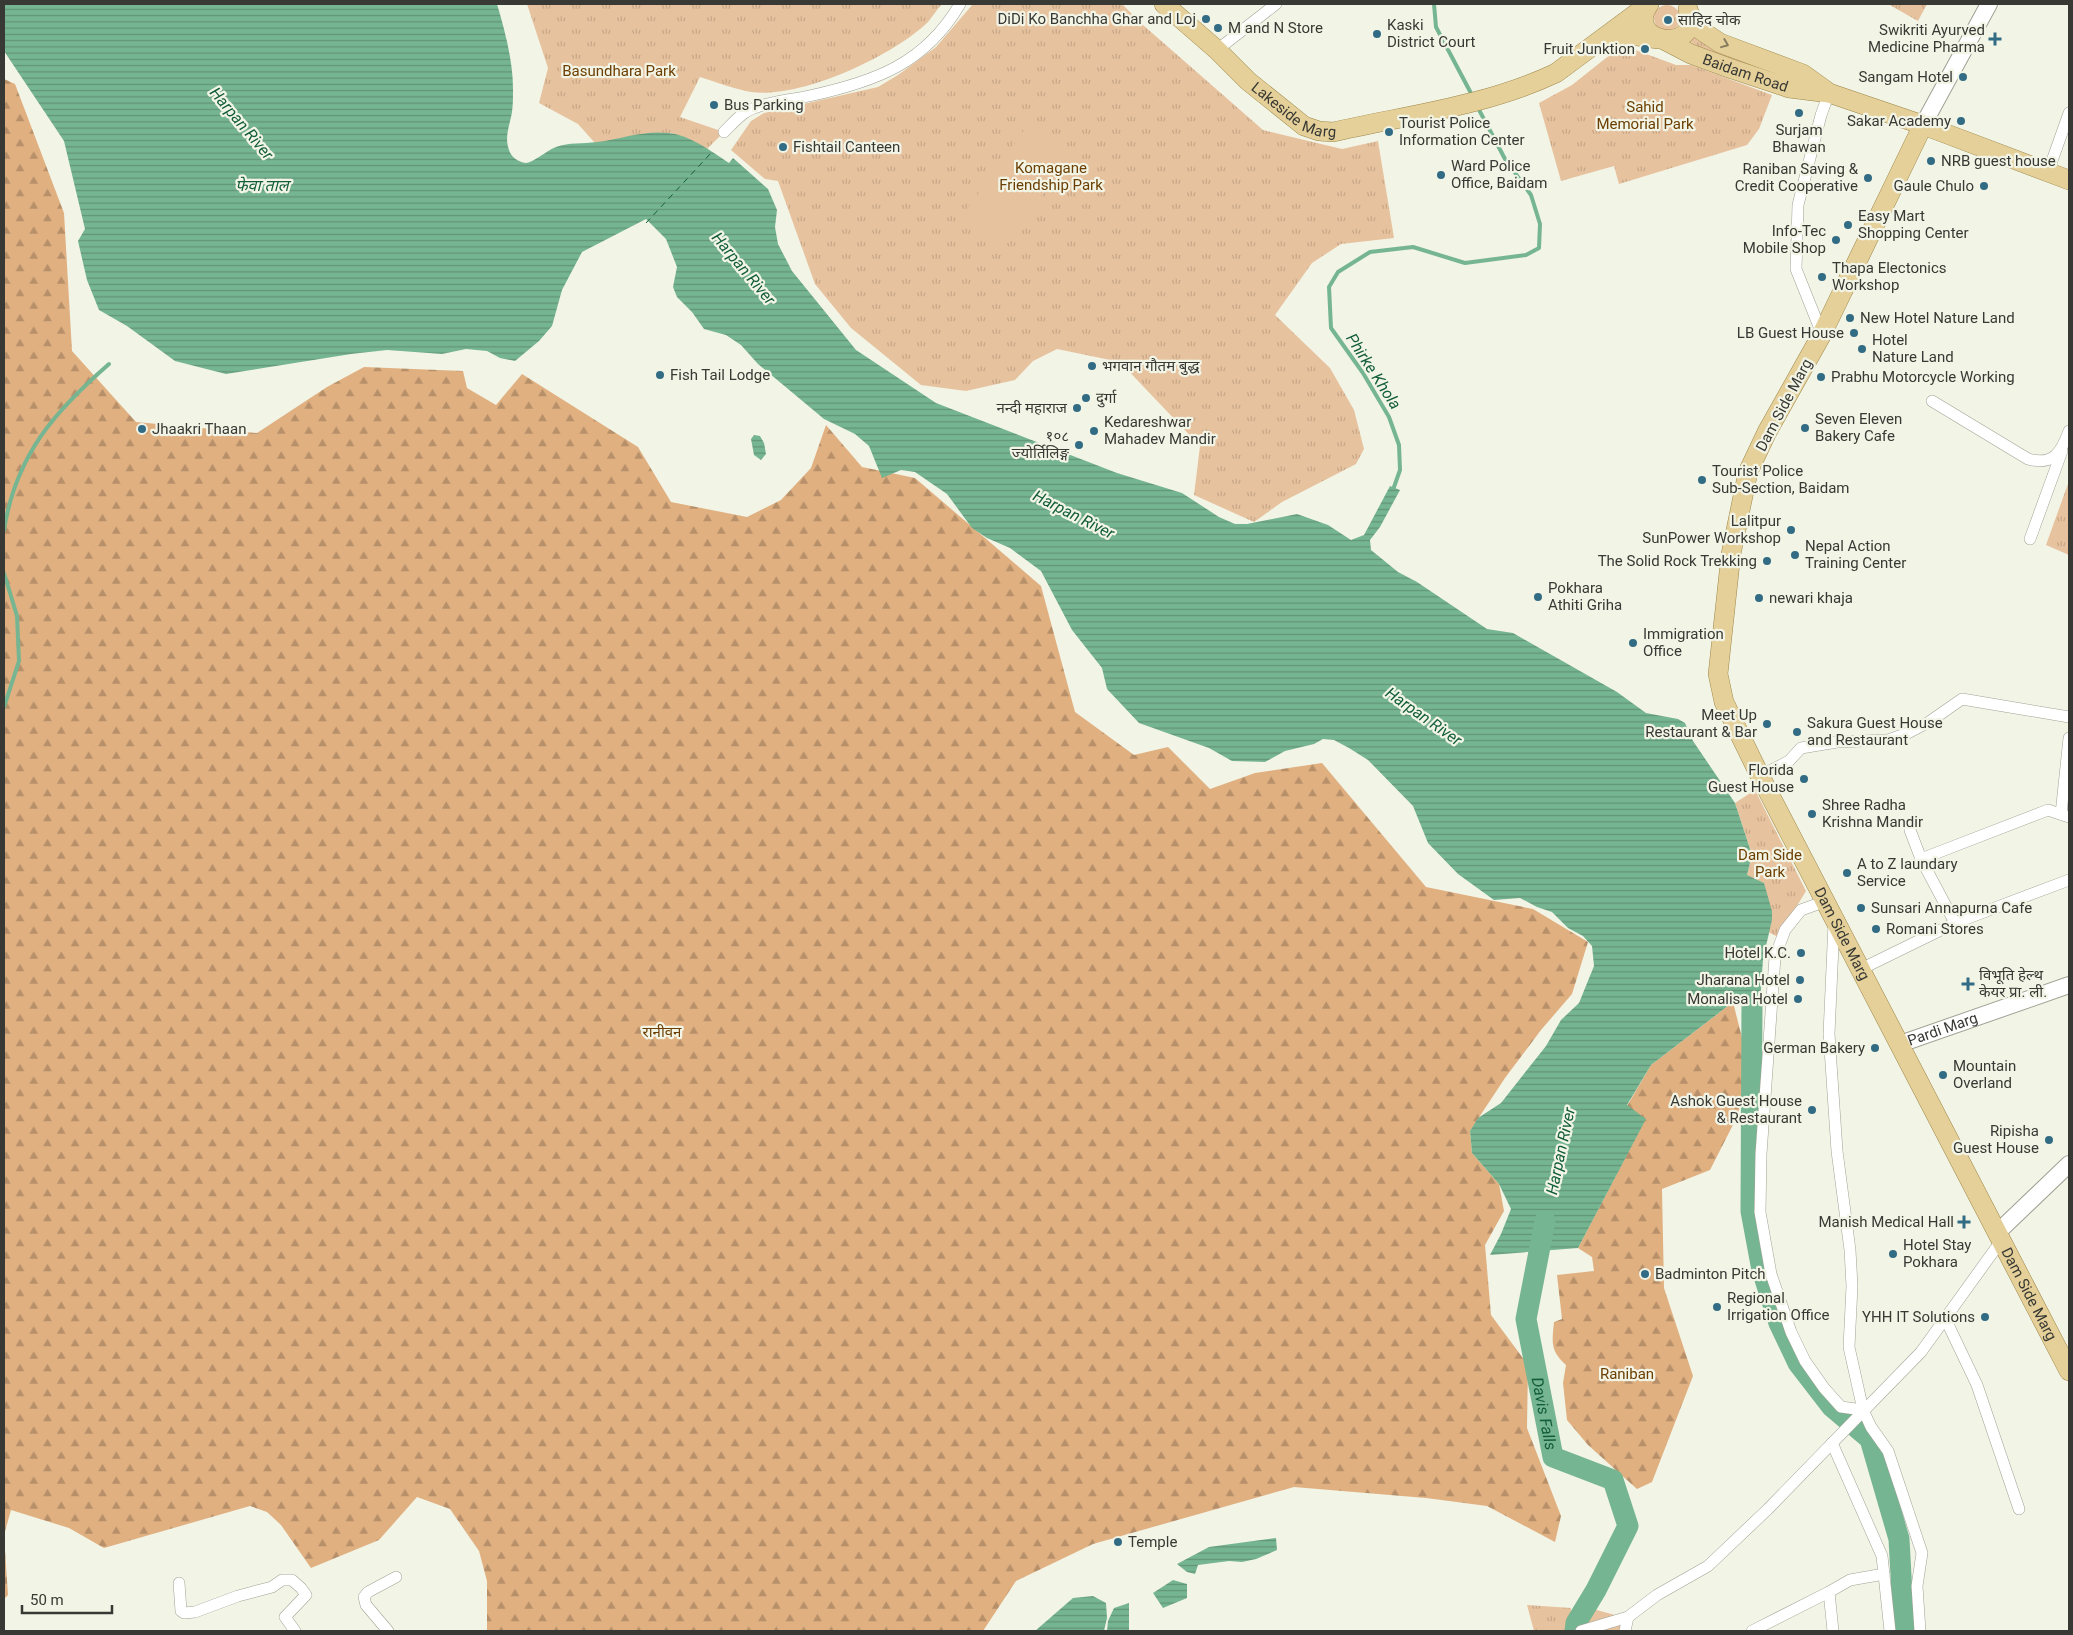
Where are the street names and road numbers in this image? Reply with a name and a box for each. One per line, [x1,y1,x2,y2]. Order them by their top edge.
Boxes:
street label: Baidam Road [1700,50,1790,96]
street label: Lakeside Marg [1248,78,1337,141]
street label: Dam Side Marg [1752,356,1816,454]
street label: Dam Side Marg [1810,884,1874,983]
street label: Pardi Marg [1905,1009,1980,1050]
street label: Dam Side Marg [1998,1245,2061,1344]

